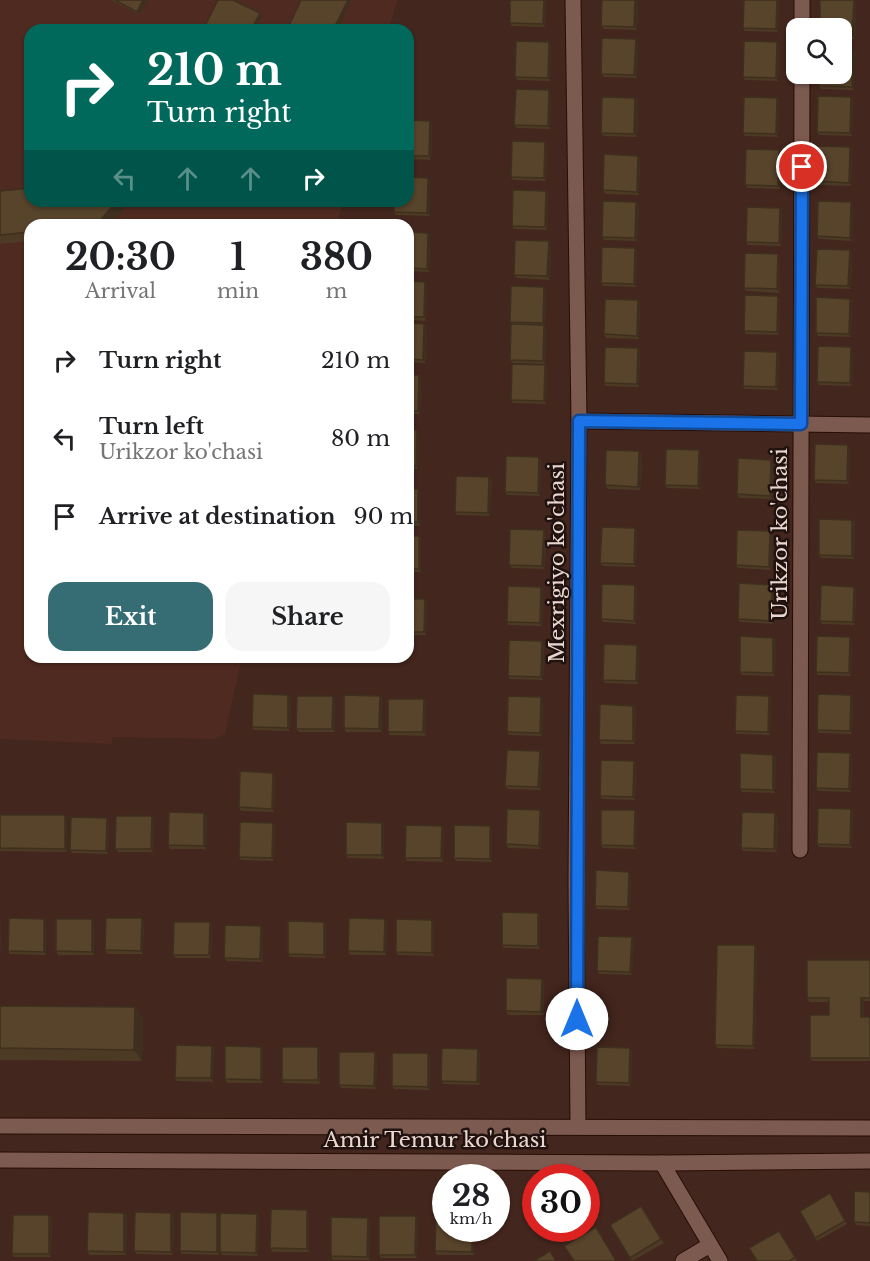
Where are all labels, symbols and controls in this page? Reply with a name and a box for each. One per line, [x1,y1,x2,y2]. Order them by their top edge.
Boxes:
map controls [786,18,852,84]
button: search [786,18,852,84]
text: 210 m [147,44,282,96]
icon: right [48,48,126,126]
text: Turn right [147,96,291,129]
pin [776,141,827,192]
icon: arrive [785,150,818,183]
icon: left [108,162,141,195]
icon: ahead [171,162,204,195]
icon: ahead [234,162,267,195]
icon: right [297,162,330,195]
text: 20:30 [65,235,176,280]
text: 1 [230,235,246,280]
text: 380 [300,235,373,280]
text: Arrival [85,279,156,303]
text: min [217,279,259,303]
text: m [326,279,347,303]
icon: right [48,344,81,377]
text: Turn right [99,347,221,374]
text: 210 m [321,347,390,374]
text: Turn left [99,413,204,440]
icon: left [48,422,81,455]
text: 80 m [331,425,390,452]
text: Urikzor ko'chasi [99,440,263,464]
street label: Urikzor ko'chasi [767,448,793,620]
street label: Mexrigiyo ko'chasi [544,463,570,663]
icon: arrive [48,500,81,533]
text: Arrive at destination [99,503,336,530]
text: 90 m [354,503,413,530]
button: Exit [48,582,213,651]
button: Share [225,582,390,651]
position arrow [545,987,609,1051]
street label: Amir Temur ko'chasi [322,1127,547,1153]
speed limit sign: 30 [522,1164,600,1242]
text: 28 [452,1177,490,1214]
text: km/h [450,1209,492,1228]

